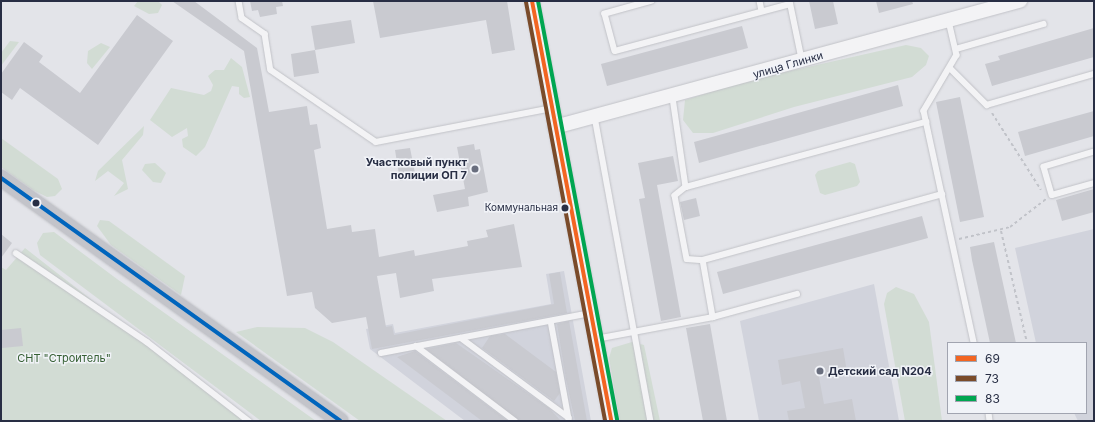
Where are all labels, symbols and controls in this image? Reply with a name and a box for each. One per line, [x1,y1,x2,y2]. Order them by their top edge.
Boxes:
street label: улица Глинки [751,49,825,81]
place label: Участковый пункт полиции ОП 7 [366,156,467,182]
marker: Участковый пункт полиции ОП 7 [470,164,480,174]
unlabelled marker [31,198,41,208]
place label: Коммунальная [485,202,558,214]
marker: Коммунальная [560,203,570,213]
legend [947,342,1087,414]
park label: СНТ "Строитель" [17,351,111,365]
text: 69 [985,351,1000,366]
place label: Детский сад N204 [828,364,932,378]
marker: Детский сад N204 [815,366,825,376]
text: 73 [985,371,999,386]
text: 83 [985,391,1000,406]

